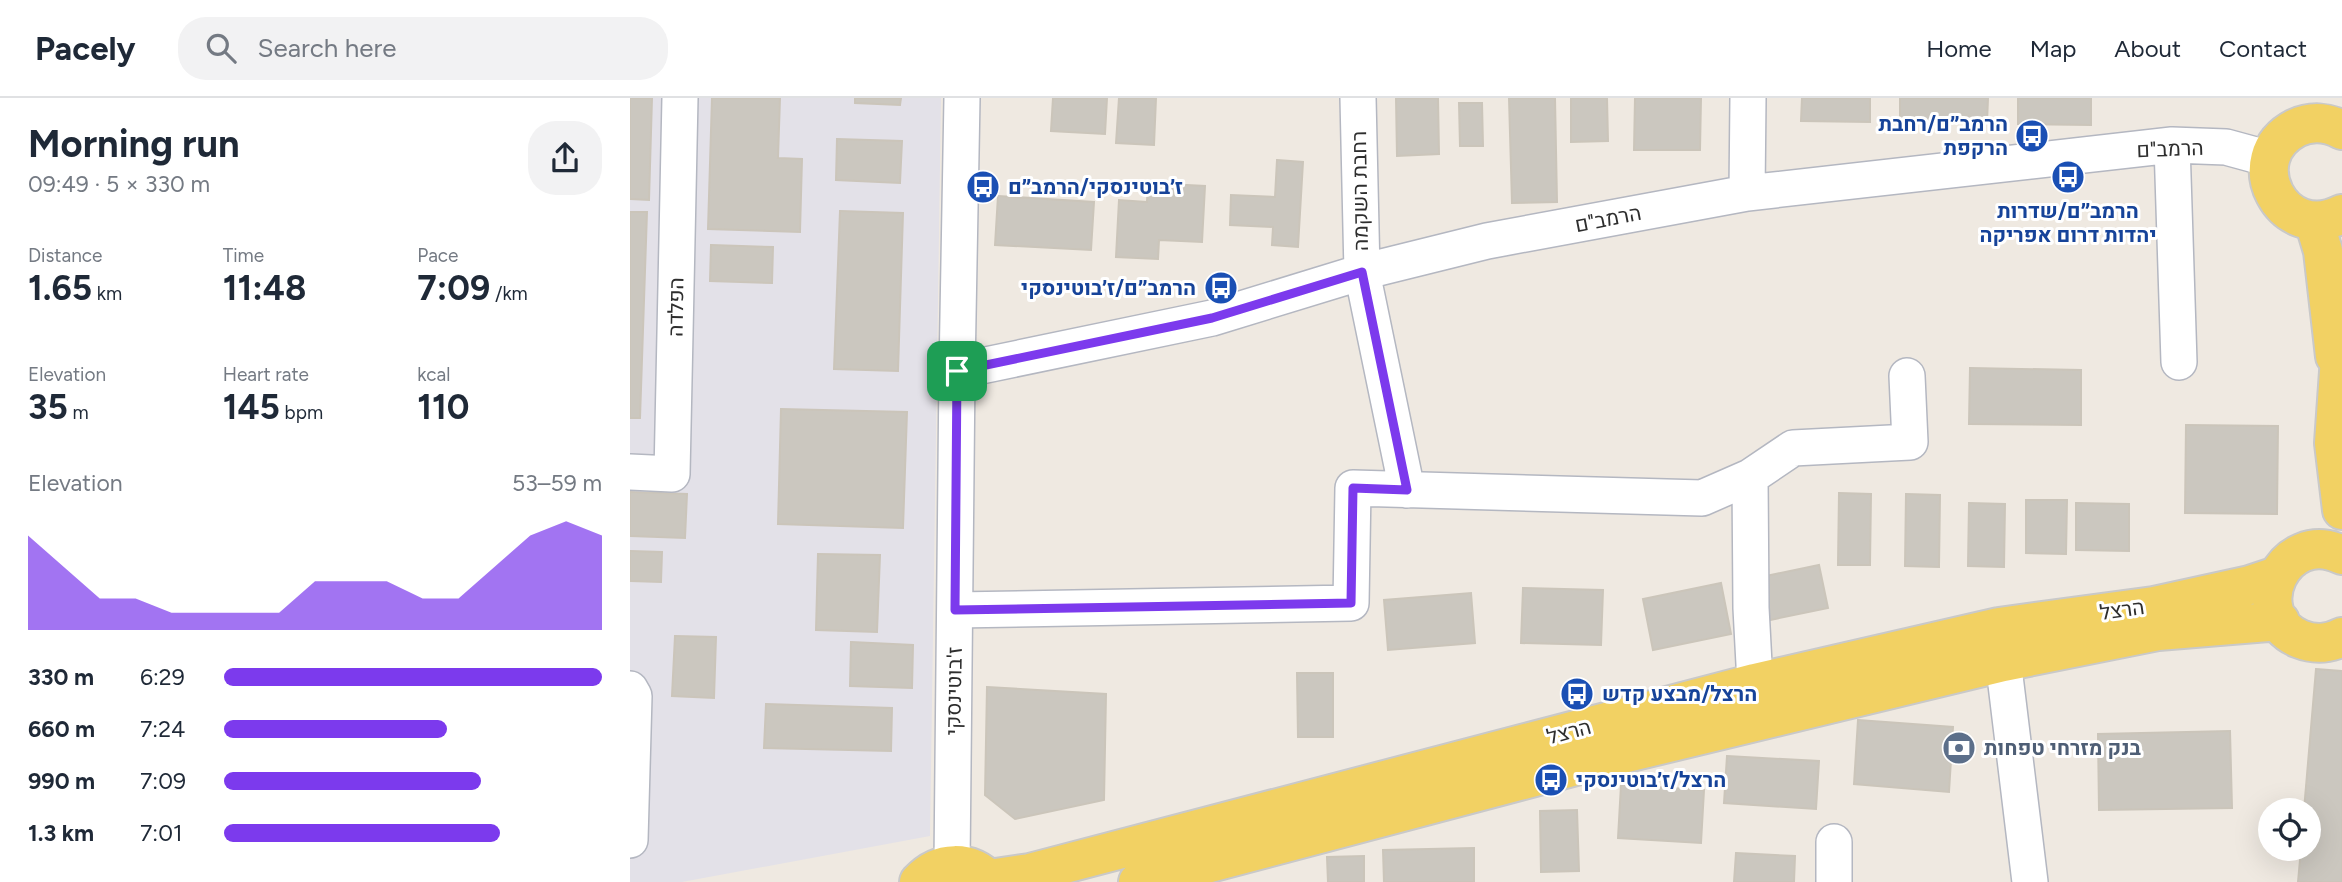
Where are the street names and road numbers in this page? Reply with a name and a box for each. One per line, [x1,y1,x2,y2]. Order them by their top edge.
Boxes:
street label: רחבת השקמה [1346,131,1373,251]
street label: הרמב"ם [2136,135,2204,162]
street label: הרמב"ם [1573,200,1643,237]
street label: הפלדה [662,277,689,337]
street label: הרצל [2098,594,2146,625]
street label: ז'בוטינסקי [940,646,967,735]
street label: הרצל [1544,714,1594,749]

